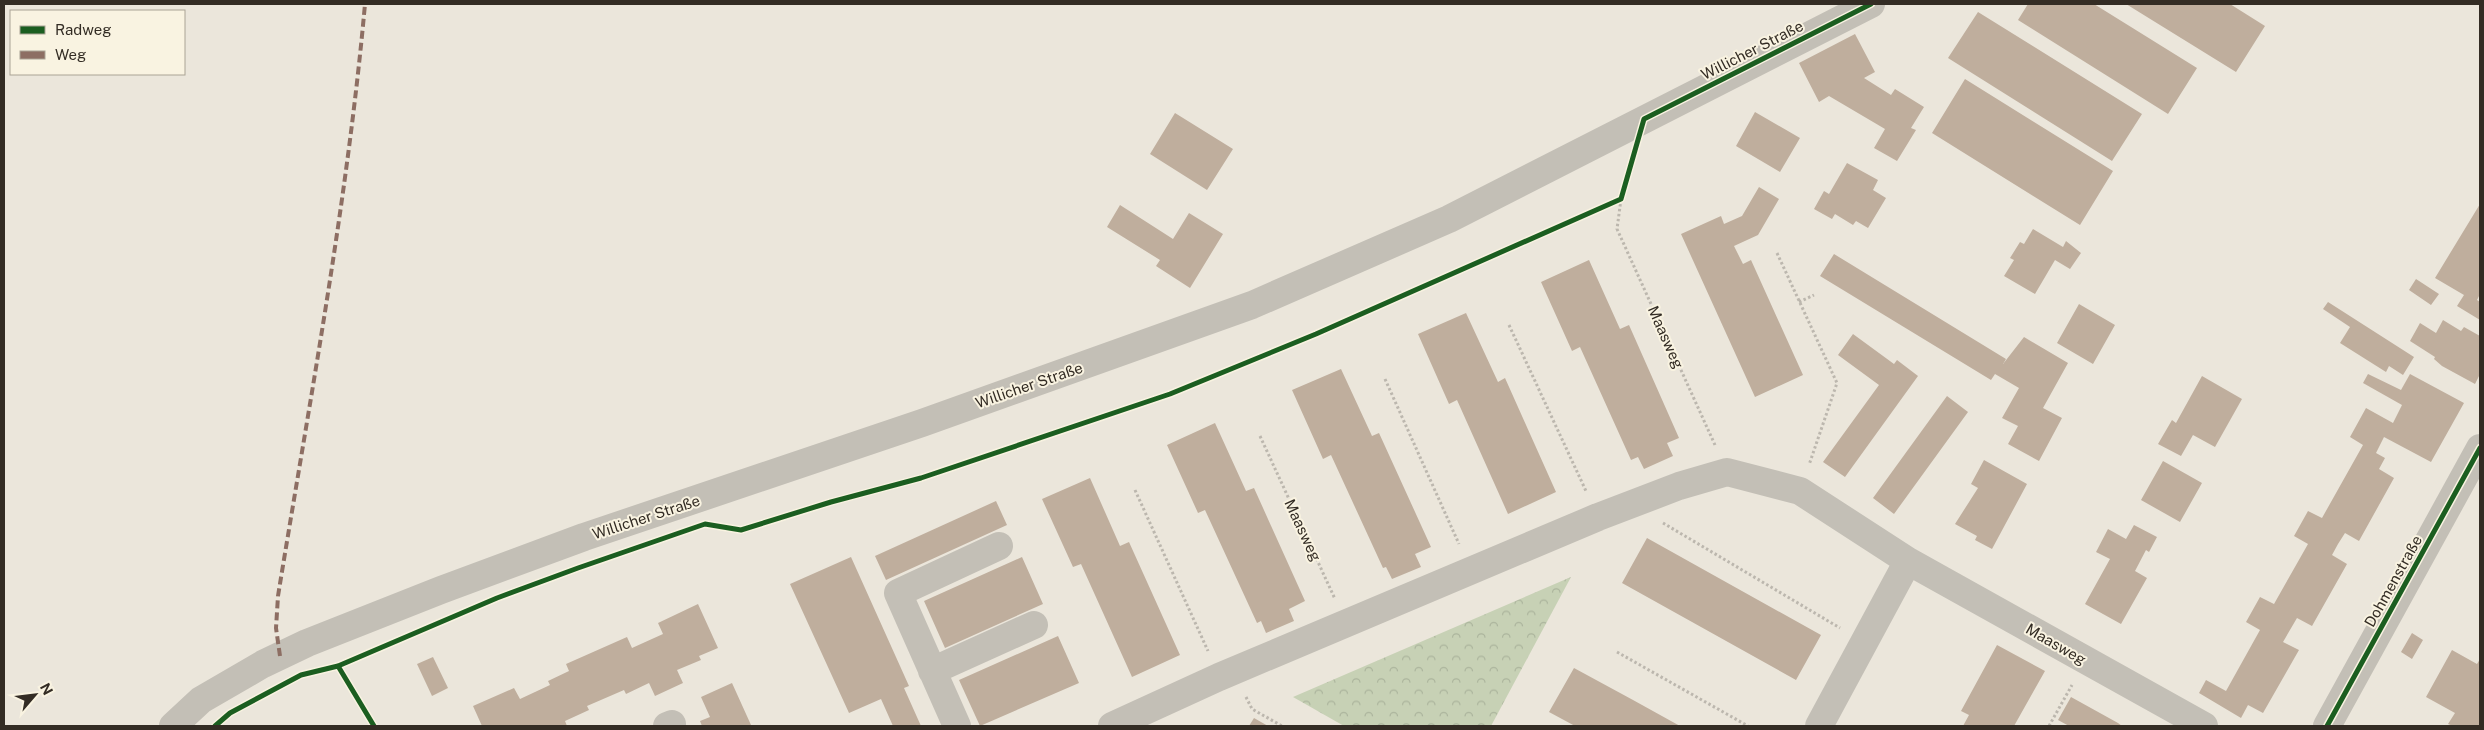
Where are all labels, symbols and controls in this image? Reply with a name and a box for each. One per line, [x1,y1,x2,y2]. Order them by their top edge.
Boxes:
legend [10,10,185,75]
street label: Willicher Straße [1698,17,1806,83]
text: Radweg [55,21,112,38]
text: Weg [55,46,86,63]
street label: Maasweg [1645,303,1687,371]
street label: Willicher Straße [973,359,1085,411]
street label: Willicher Straße [590,492,702,542]
street label: Maasweg [1281,496,1325,564]
street label: Dohmenstraße [2361,532,2425,630]
street label: Maasweg [2023,620,2089,668]
north arrow [10,670,60,720]
text: N [37,680,56,697]

